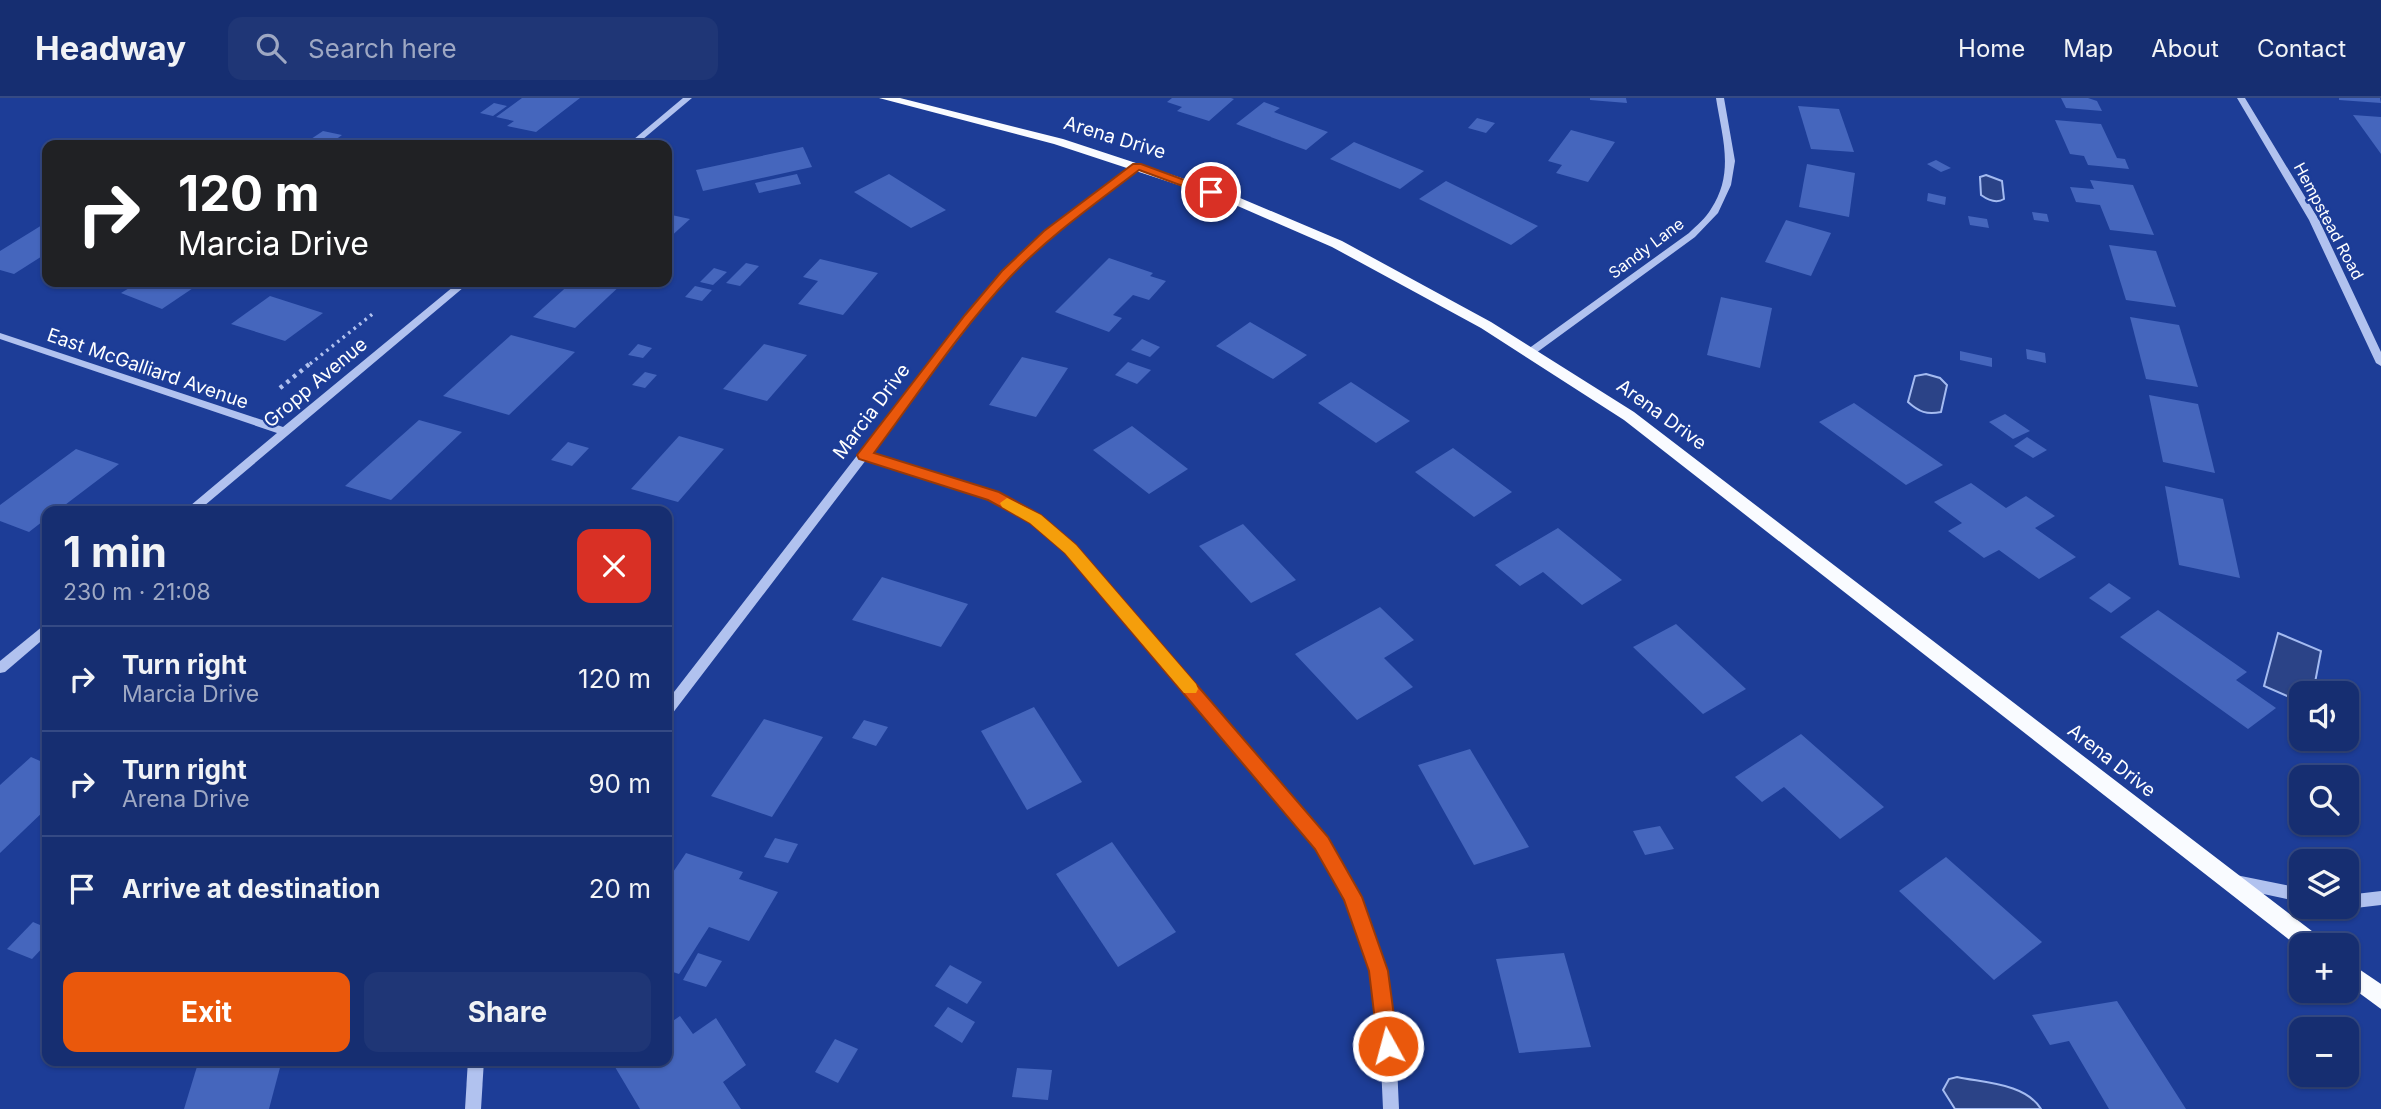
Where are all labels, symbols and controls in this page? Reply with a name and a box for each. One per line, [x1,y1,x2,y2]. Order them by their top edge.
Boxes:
search box [228,17,718,80]
text: Headway [35,28,186,68]
icon: search [252,29,290,67]
text: Search here [308,33,457,64]
text: Home [1958,34,2025,63]
text: Map [2063,34,2113,63]
text: About [2151,34,2219,63]
text: Contact [2257,34,2346,63]
street label: Arena Drive [1061,111,1169,164]
street label: Hempstead Road [2290,159,2368,283]
pin [1181,162,1241,222]
text: 120 m [178,164,319,223]
icon: right [63,168,154,259]
icon: arrive [1192,173,1230,211]
street label: Sandy Lane [1604,213,1688,283]
text: Marcia Drive [178,224,369,263]
street label: East McGalliard Avenue [44,323,252,414]
street label: Gropp Avenue [259,333,372,432]
street label: Marcia Drive [828,359,915,463]
street label: Arena Drive [1612,374,1711,455]
text: 1 min [63,526,167,577]
button: close [577,529,651,603]
text: 230 m · 21:08 [63,578,211,606]
text: Turn right [122,649,247,680]
icon: right [63,660,101,698]
text: 120 m [578,663,651,694]
text: Marcia Drive [122,680,259,708]
map controls [2289,681,2359,1087]
button: sound [2289,681,2359,751]
street label: Arena Drive [2063,719,2160,802]
text: Turn right [122,754,247,785]
icon: right [63,765,101,803]
button: search [2289,765,2359,835]
text: 90 m [588,768,651,799]
text: Arena Drive [122,785,250,813]
button: layers [2289,849,2359,919]
icon: arrive [63,870,101,908]
text: Arrive at destination [122,873,381,904]
text: 20 m [589,873,651,904]
button: + [2289,933,2359,1003]
button: Exit [63,972,350,1052]
button: Share [364,972,651,1052]
position arrow [1351,1009,1425,1083]
button: − [2289,1017,2359,1087]

